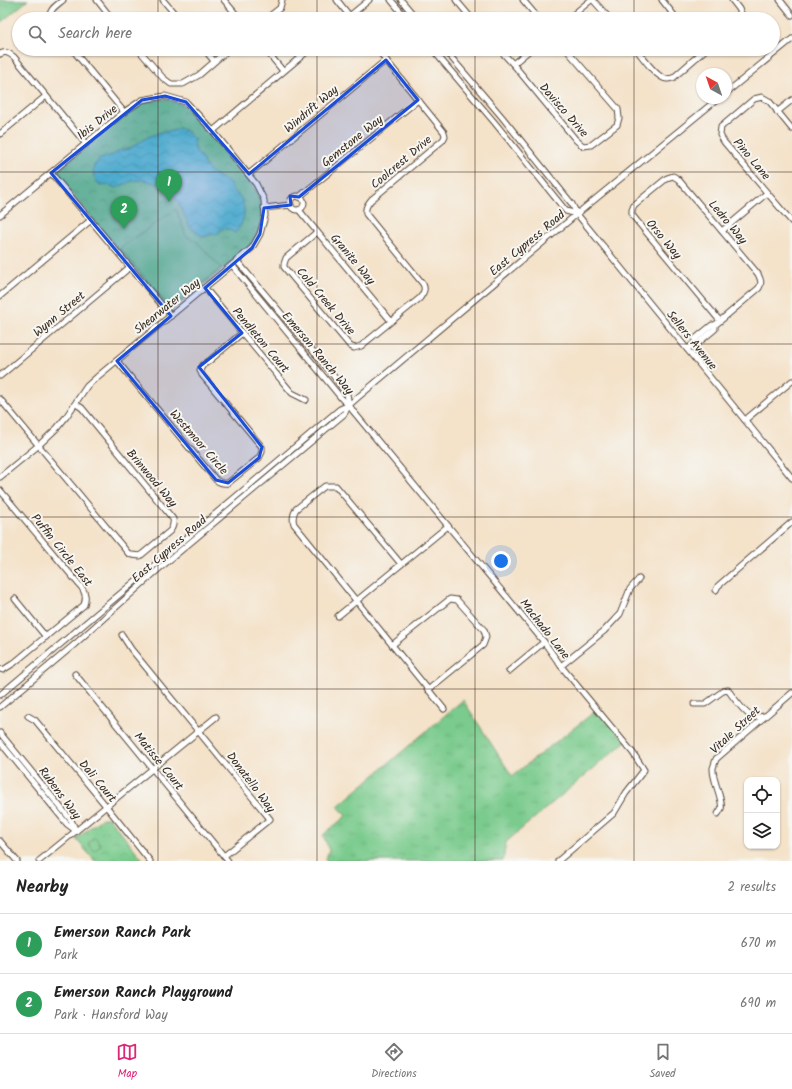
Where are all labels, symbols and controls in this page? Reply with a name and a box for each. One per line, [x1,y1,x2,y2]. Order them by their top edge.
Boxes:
search box [12,12,780,56]
text: Search here [58,22,132,46]
icon: search [26,23,48,45]
north arrow [696,68,732,104]
street label: Davisco Drive [534,79,593,142]
street label: Windrift Way [280,81,343,138]
street label: Ibis Drive [73,100,122,145]
street label: Gemstone Way [317,110,388,172]
street label: Coolcrest Drive [366,131,437,194]
street label: Pino Lane [728,134,775,185]
pin: 1 [156,169,182,202]
pin: 2 [111,196,137,229]
street label: Ledro Way [703,196,752,249]
street label: East Cypress Road [485,205,570,281]
street label: Orso Way [641,215,686,264]
street label: Granite Way [326,230,380,289]
street label: Cold Creek Drive [291,263,360,340]
street label: Shearwater Way [130,273,205,339]
street label: Wynn Street [29,287,90,342]
street label: Pendleton Court [227,303,294,378]
street label: Sellers Avenue [661,306,722,375]
street label: Emerson Ranch Way [277,307,359,400]
street label: Westmoor Circle [165,405,233,480]
street label: Brinwood Way [121,445,182,512]
street label: Puffin Circle East [26,510,97,591]
street label: East Cypress Road [128,511,212,587]
your location [491,551,511,571]
street label: Machado Lane [515,595,575,664]
street label: Vitale Street [706,702,765,759]
street label: Matisse Court [129,728,188,795]
street label: Donatello Way [221,748,280,817]
street label: Dali Court [74,756,122,807]
street label: Rubens Way [34,763,86,824]
map controls [744,777,780,849]
button: locate [744,777,780,813]
button: layers [744,813,780,849]
text: Nearby [16,874,68,901]
text: 2 results [728,877,776,898]
text: Emerson Ranch Park [54,921,190,945]
text: 1 [27,933,31,954]
text: 670 m [741,933,776,954]
text: Park [54,945,78,966]
text: Emerson Ranch Playground [54,981,233,1005]
text: 2 [25,993,33,1014]
text: 690 m [740,993,776,1014]
text: Park · Hansford Way [54,1005,167,1026]
tab: Map [116,1041,138,1083]
tab: Directions [371,1041,417,1083]
tab: Saved [650,1041,676,1083]

